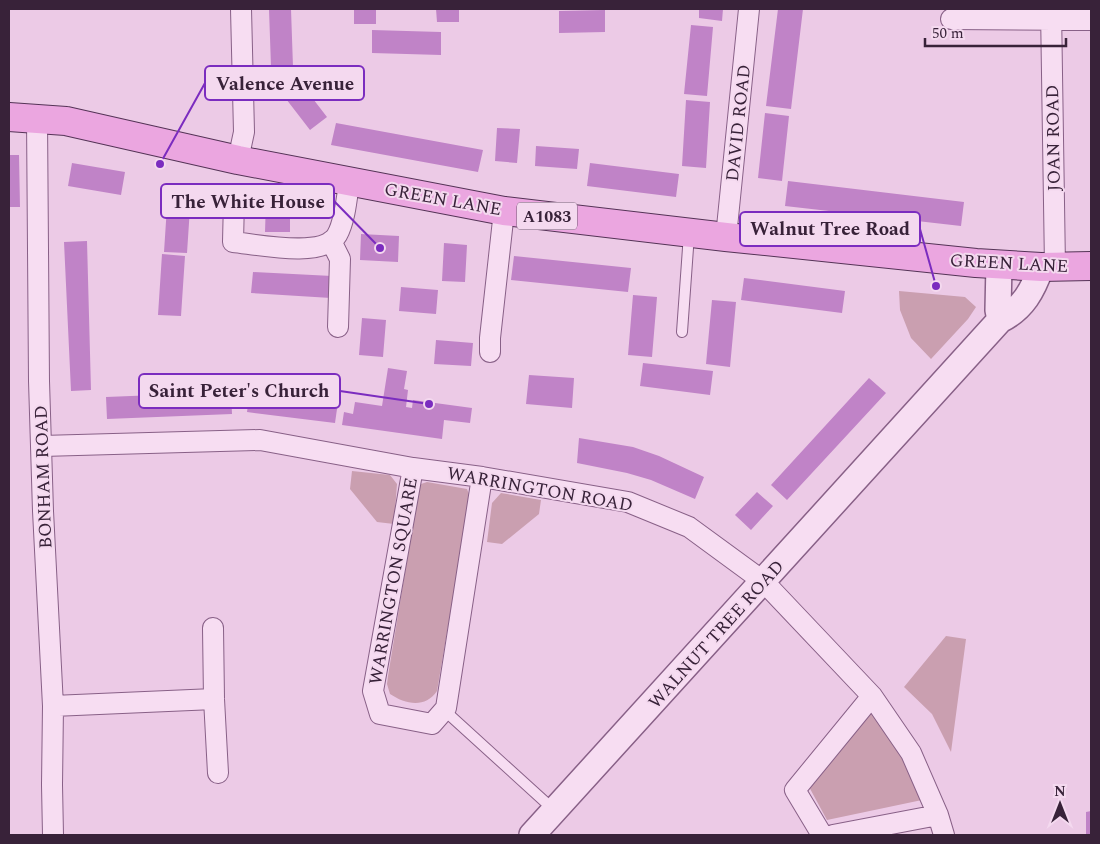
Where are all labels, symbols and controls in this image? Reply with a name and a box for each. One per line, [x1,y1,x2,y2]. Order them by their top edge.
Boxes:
scale bar [925,15,1066,47]
text: 50 m [932,22,964,45]
street label: DAVID ROAD [719,63,758,183]
callout: Valence Avenue [205,66,364,100]
text: Valence Avenue [216,70,354,99]
street label: JOAN ROAD [1039,84,1068,192]
street label: GREEN LANE [382,176,504,223]
callout: The White House [161,184,334,218]
text: The White House [171,188,325,217]
road number: A1083 [517,202,577,230]
callout: Walnut Tree Road [740,212,920,246]
text: Walnut Tree Road [750,215,910,244]
street label: GREEN LANE [949,247,1069,280]
callout: Saint Peter's Church [139,374,340,408]
text: Saint Peter's Church [149,377,330,406]
street label: BONHAM ROAD [27,405,59,549]
street label: WARRINGTON ROAD [445,460,635,519]
street label: WARRINGTON SQUARE [362,475,425,687]
street label: WALNUT TREE ROAD [642,554,791,715]
north arrow [1035,779,1085,829]
text: N [1054,781,1066,802]

